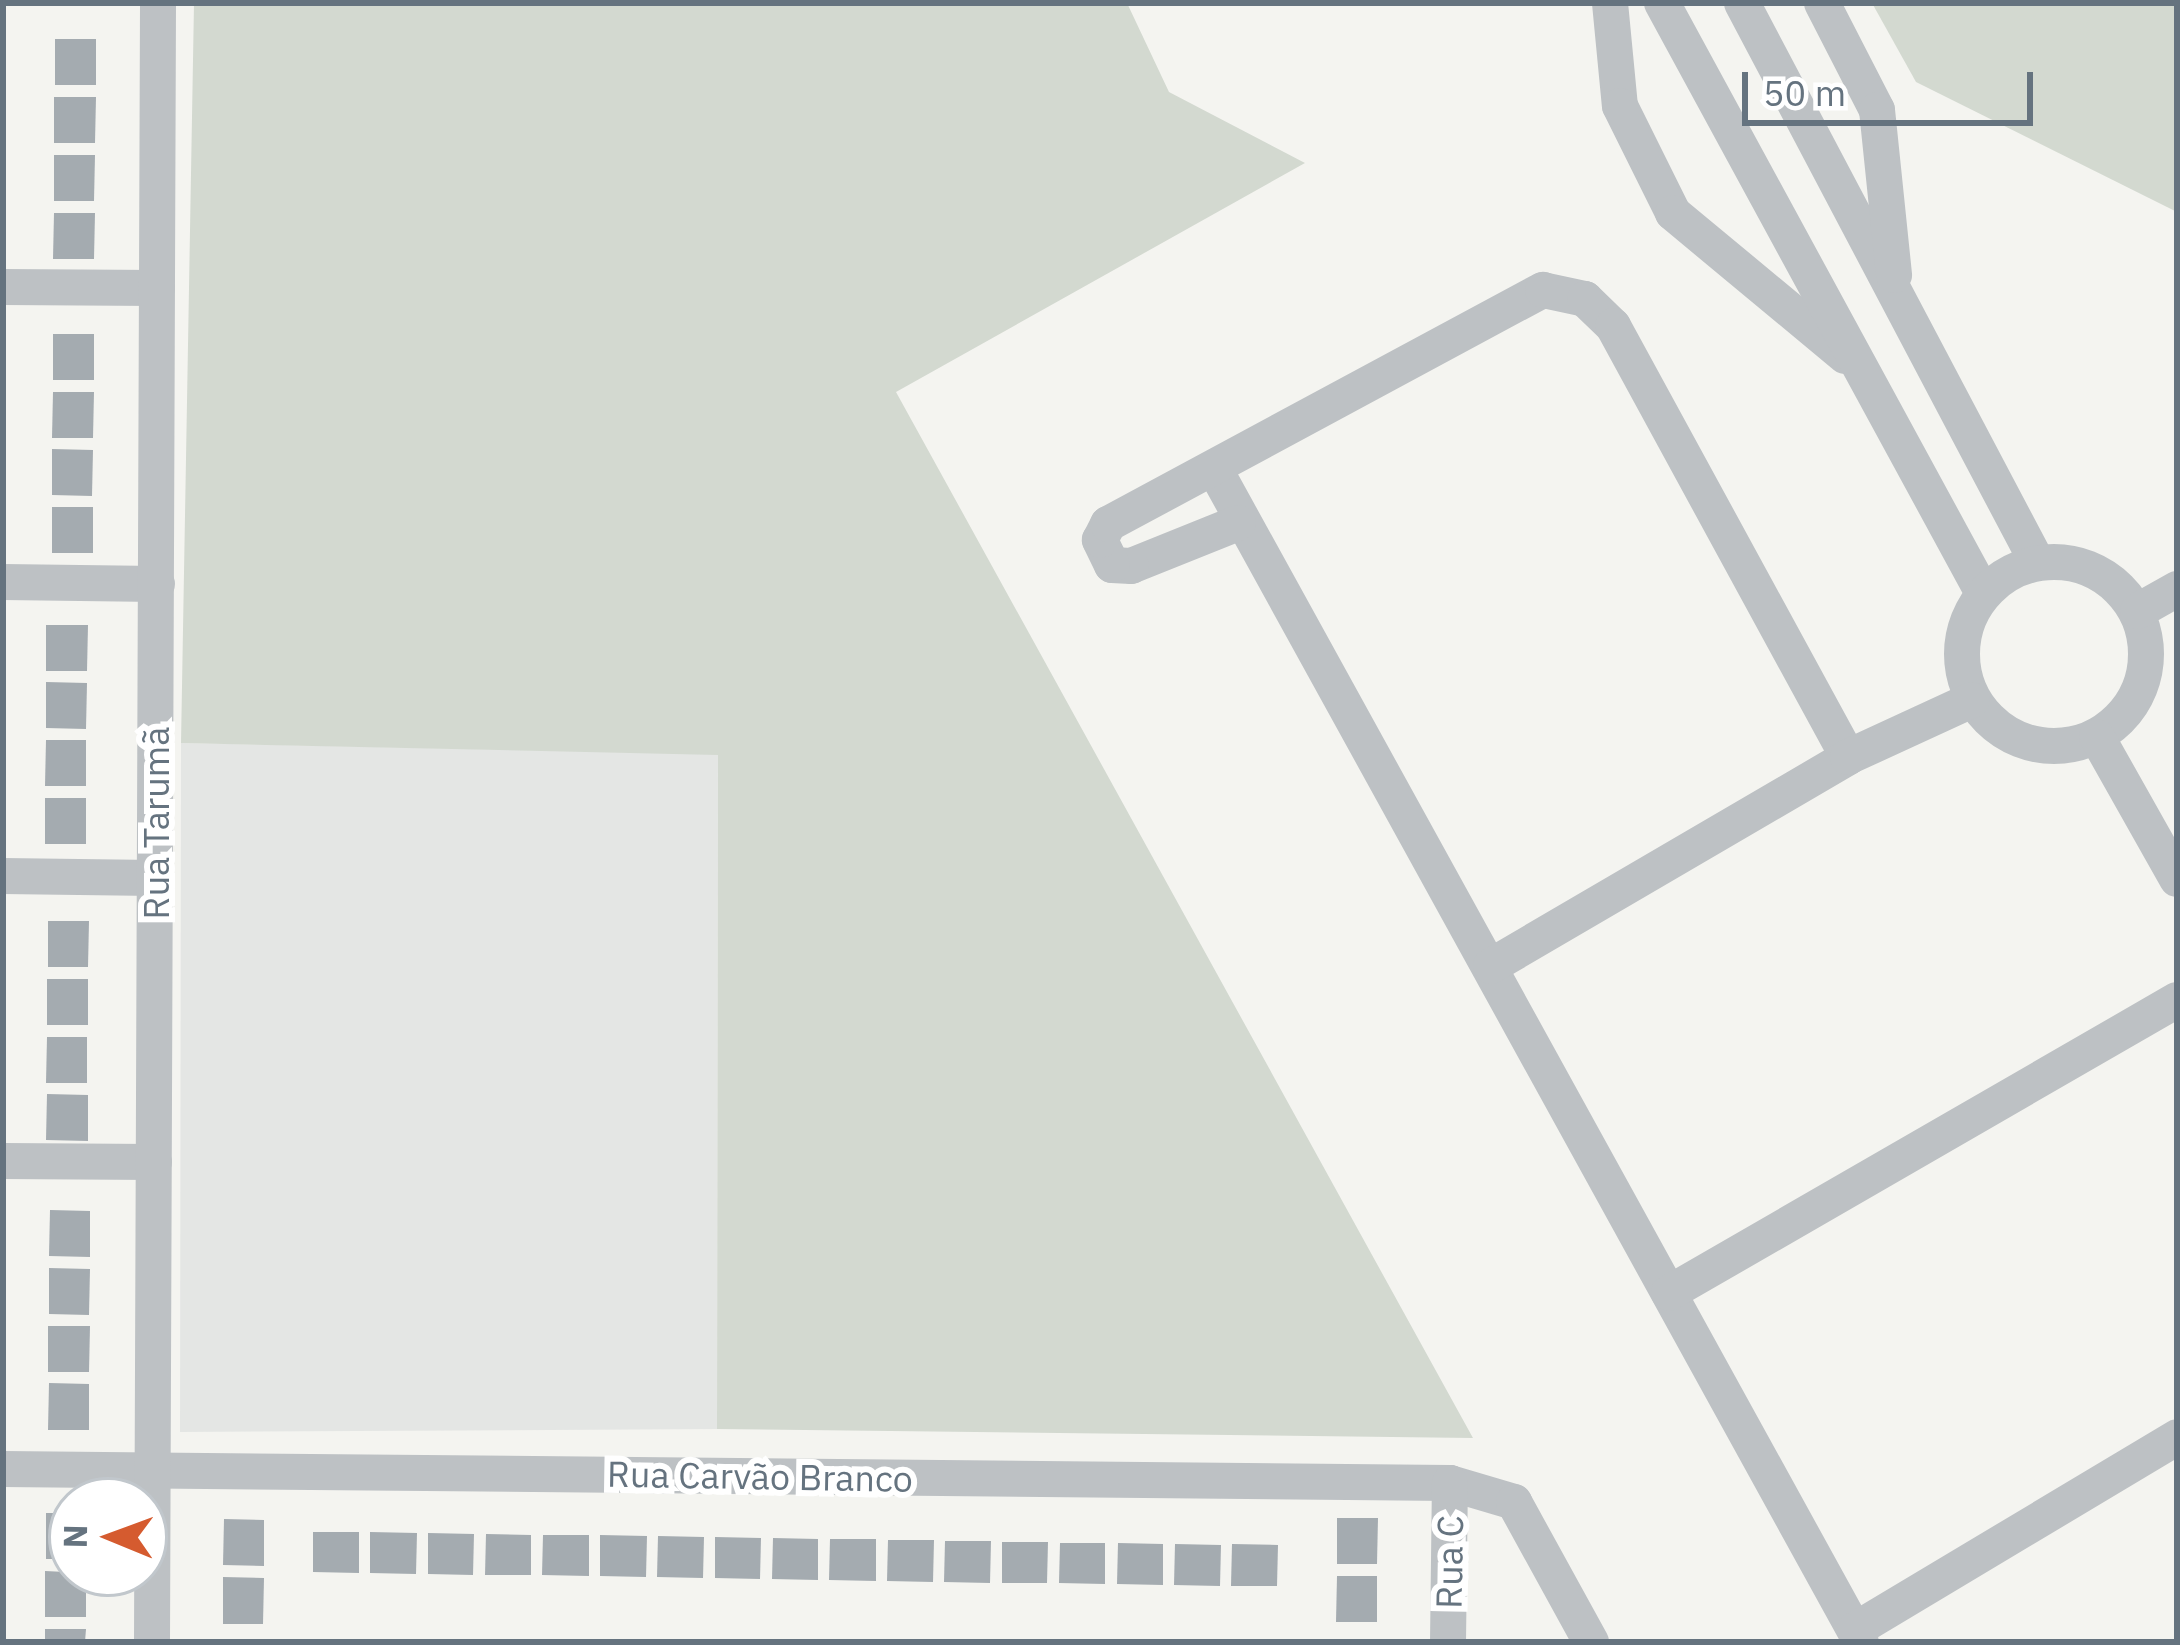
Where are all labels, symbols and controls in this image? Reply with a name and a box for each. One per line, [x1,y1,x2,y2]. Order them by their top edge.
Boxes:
scale bar [1748,48,2039,122]
text: 50 m [1763,69,1846,116]
street label: Rua Tarumã [134,727,178,919]
street label: Rua Carvão Branco [607,1452,913,1500]
north arrow [48,1477,168,1597]
street label: Rua C [1427,1515,1471,1609]
text: N [53,1524,96,1549]

